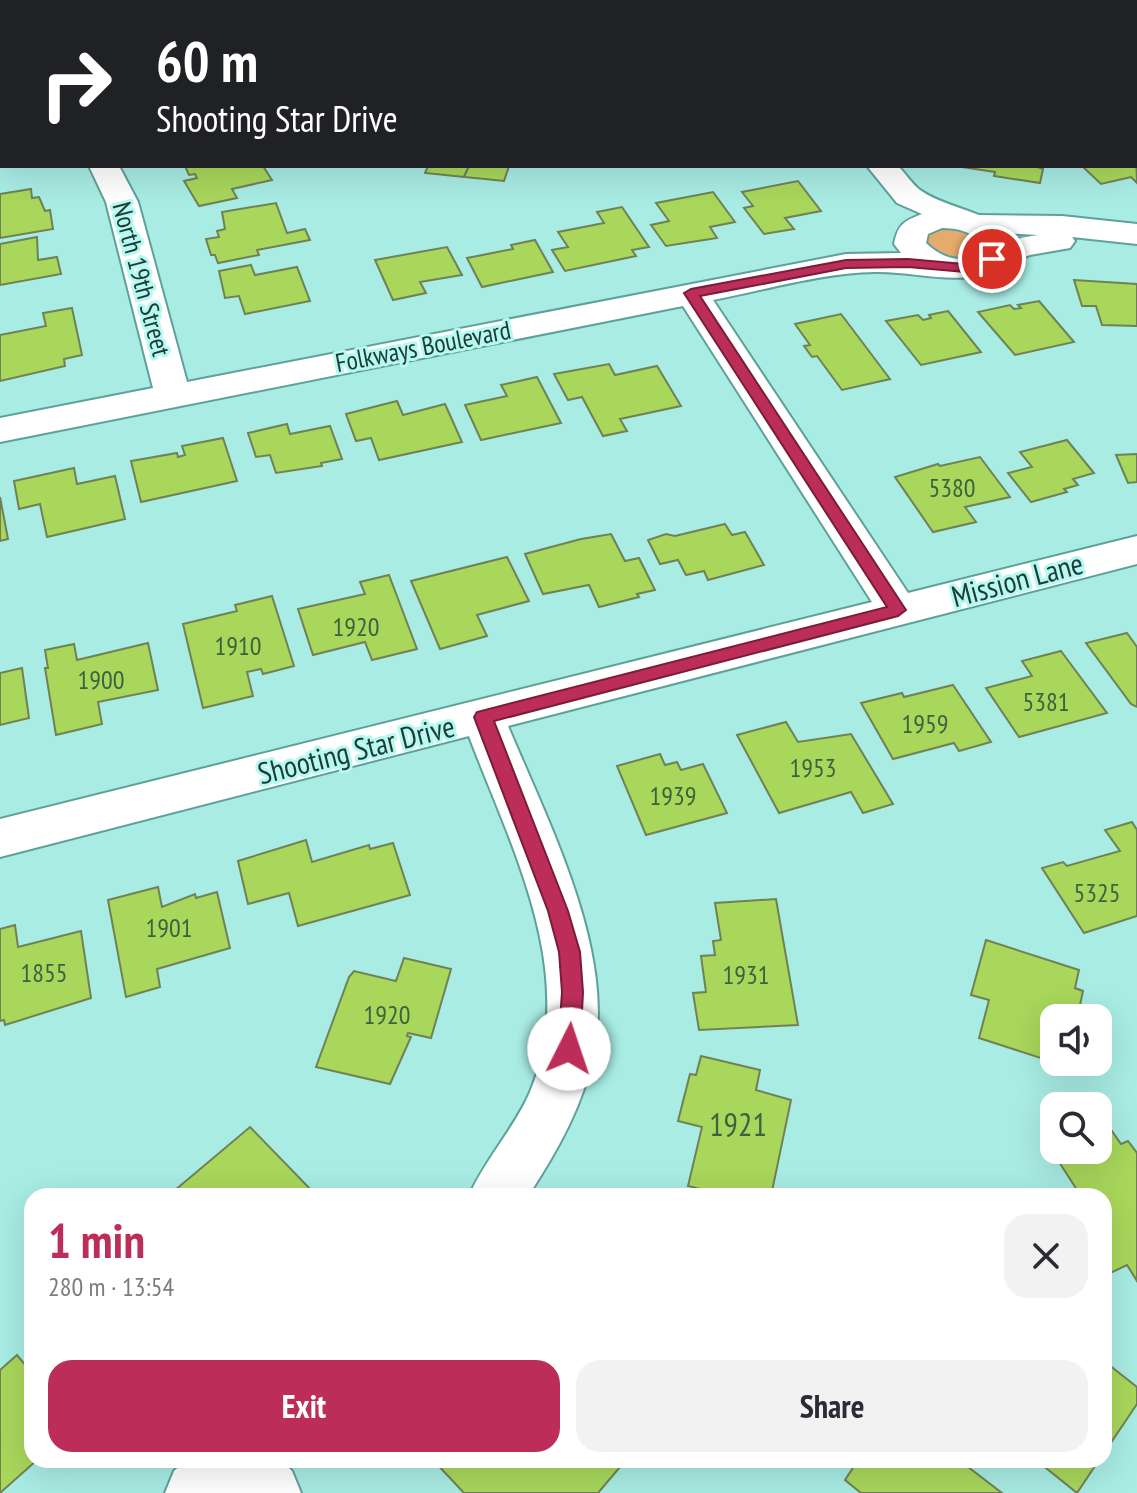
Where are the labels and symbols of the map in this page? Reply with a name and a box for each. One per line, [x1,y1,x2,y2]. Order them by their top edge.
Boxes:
street label: North 19th Street [106,198,178,360]
pin [958,225,1026,293]
street label: Folkways Boulevard [333,313,513,379]
house number: 5380 [929,471,975,504]
street label: Mission Lane [947,543,1087,615]
house number: 1920 [333,610,379,643]
house number: 1910 [215,629,261,662]
house number: 1900 [78,663,124,696]
house number: 5381 [1023,685,1069,718]
street label: Shooting Star Drive [254,706,458,792]
house number: 1959 [902,707,948,740]
house number: 1953 [790,751,836,784]
house number: 1939 [650,779,696,812]
house number: 5325 [1074,876,1120,909]
house number: 1901 [146,911,192,944]
house number: 1855 [21,956,67,989]
house number: 1931 [723,958,769,991]
house number: 1920 [364,998,410,1031]
position arrow [527,1007,611,1091]
house number: 1921 [709,1103,767,1145]

